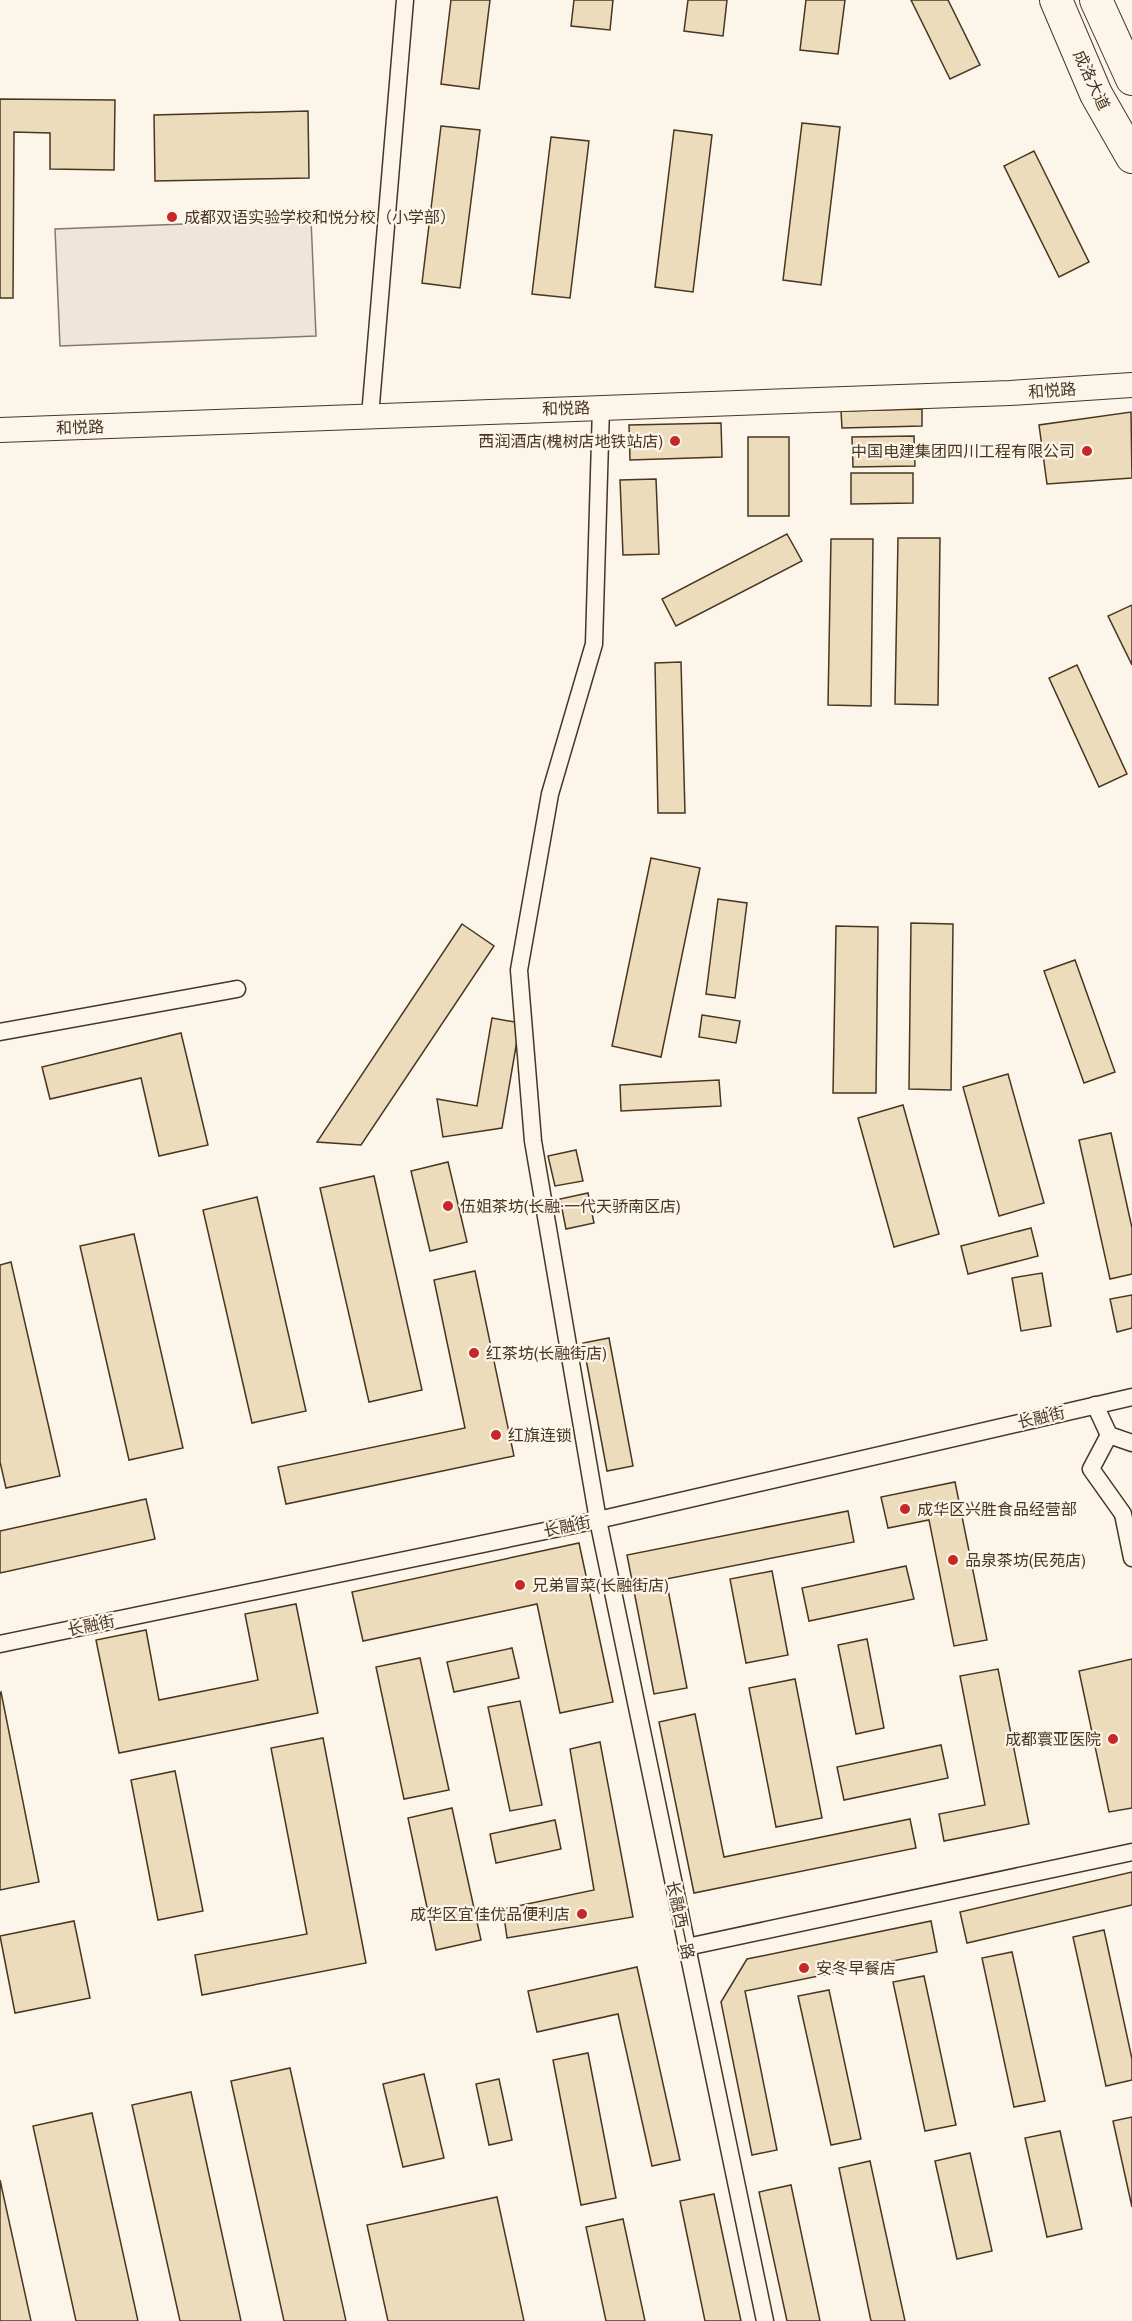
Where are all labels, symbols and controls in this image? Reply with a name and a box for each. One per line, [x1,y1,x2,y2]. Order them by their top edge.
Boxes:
street label: 成洛大道 [1069,46,1115,114]
place label: 成都双语实验学校和悦分校（小学部） [184,206,456,228]
marker: 成都双语实验学校和悦分校（小学部） [165,210,179,224]
street label: 和悦路 [1027,377,1077,403]
street label: 和悦路 [542,396,590,420]
street label: 和悦路 [56,415,104,439]
place label: 西润酒店(槐树店地铁站店) [478,430,663,452]
marker: 西润酒店(槐树店地铁站店) [668,434,682,448]
place label: 中国电建集团四川工程有限公司 [851,440,1075,462]
marker: 中国电建集团四川工程有限公司 [1080,444,1094,458]
place label: 伍姐茶坊(长融·一代天骄南区店) [460,1195,680,1217]
marker: 伍姐茶坊(长融·一代天骄南区店) [441,1199,455,1213]
place label: 红茶坊(长融街店) [486,1342,607,1364]
marker: 红茶坊(长融街店) [467,1346,481,1360]
street label: 长融街 [1015,1401,1067,1433]
place label: 红旗连锁 [508,1424,572,1446]
marker: 红旗连锁 [489,1428,503,1442]
place label: 成华区兴胜食品经营部 [917,1498,1077,1520]
marker: 成华区兴胜食品经营部 [898,1502,912,1516]
street label: 长融街 [541,1510,593,1542]
place label: 品泉茶坊(民苑店) [965,1549,1086,1571]
marker: 品泉茶坊(民苑店) [946,1553,960,1567]
place label: 兄弟冒菜(长融街店) [532,1574,669,1596]
marker: 兄弟冒菜(长融街店) [513,1578,527,1592]
street label: 长融街 [65,1609,117,1641]
place label: 成都寰亚医院 [1005,1728,1101,1750]
marker: 成都寰亚医院 [1106,1732,1120,1746]
street label: 长融西一路 [662,1879,700,1961]
place label: 成华区宜佳优品便利店 [410,1903,570,1925]
marker: 成华区宜佳优品便利店 [575,1907,589,1921]
place label: 安冬早餐店 [816,1957,896,1979]
marker: 安冬早餐店 [797,1961,811,1975]

